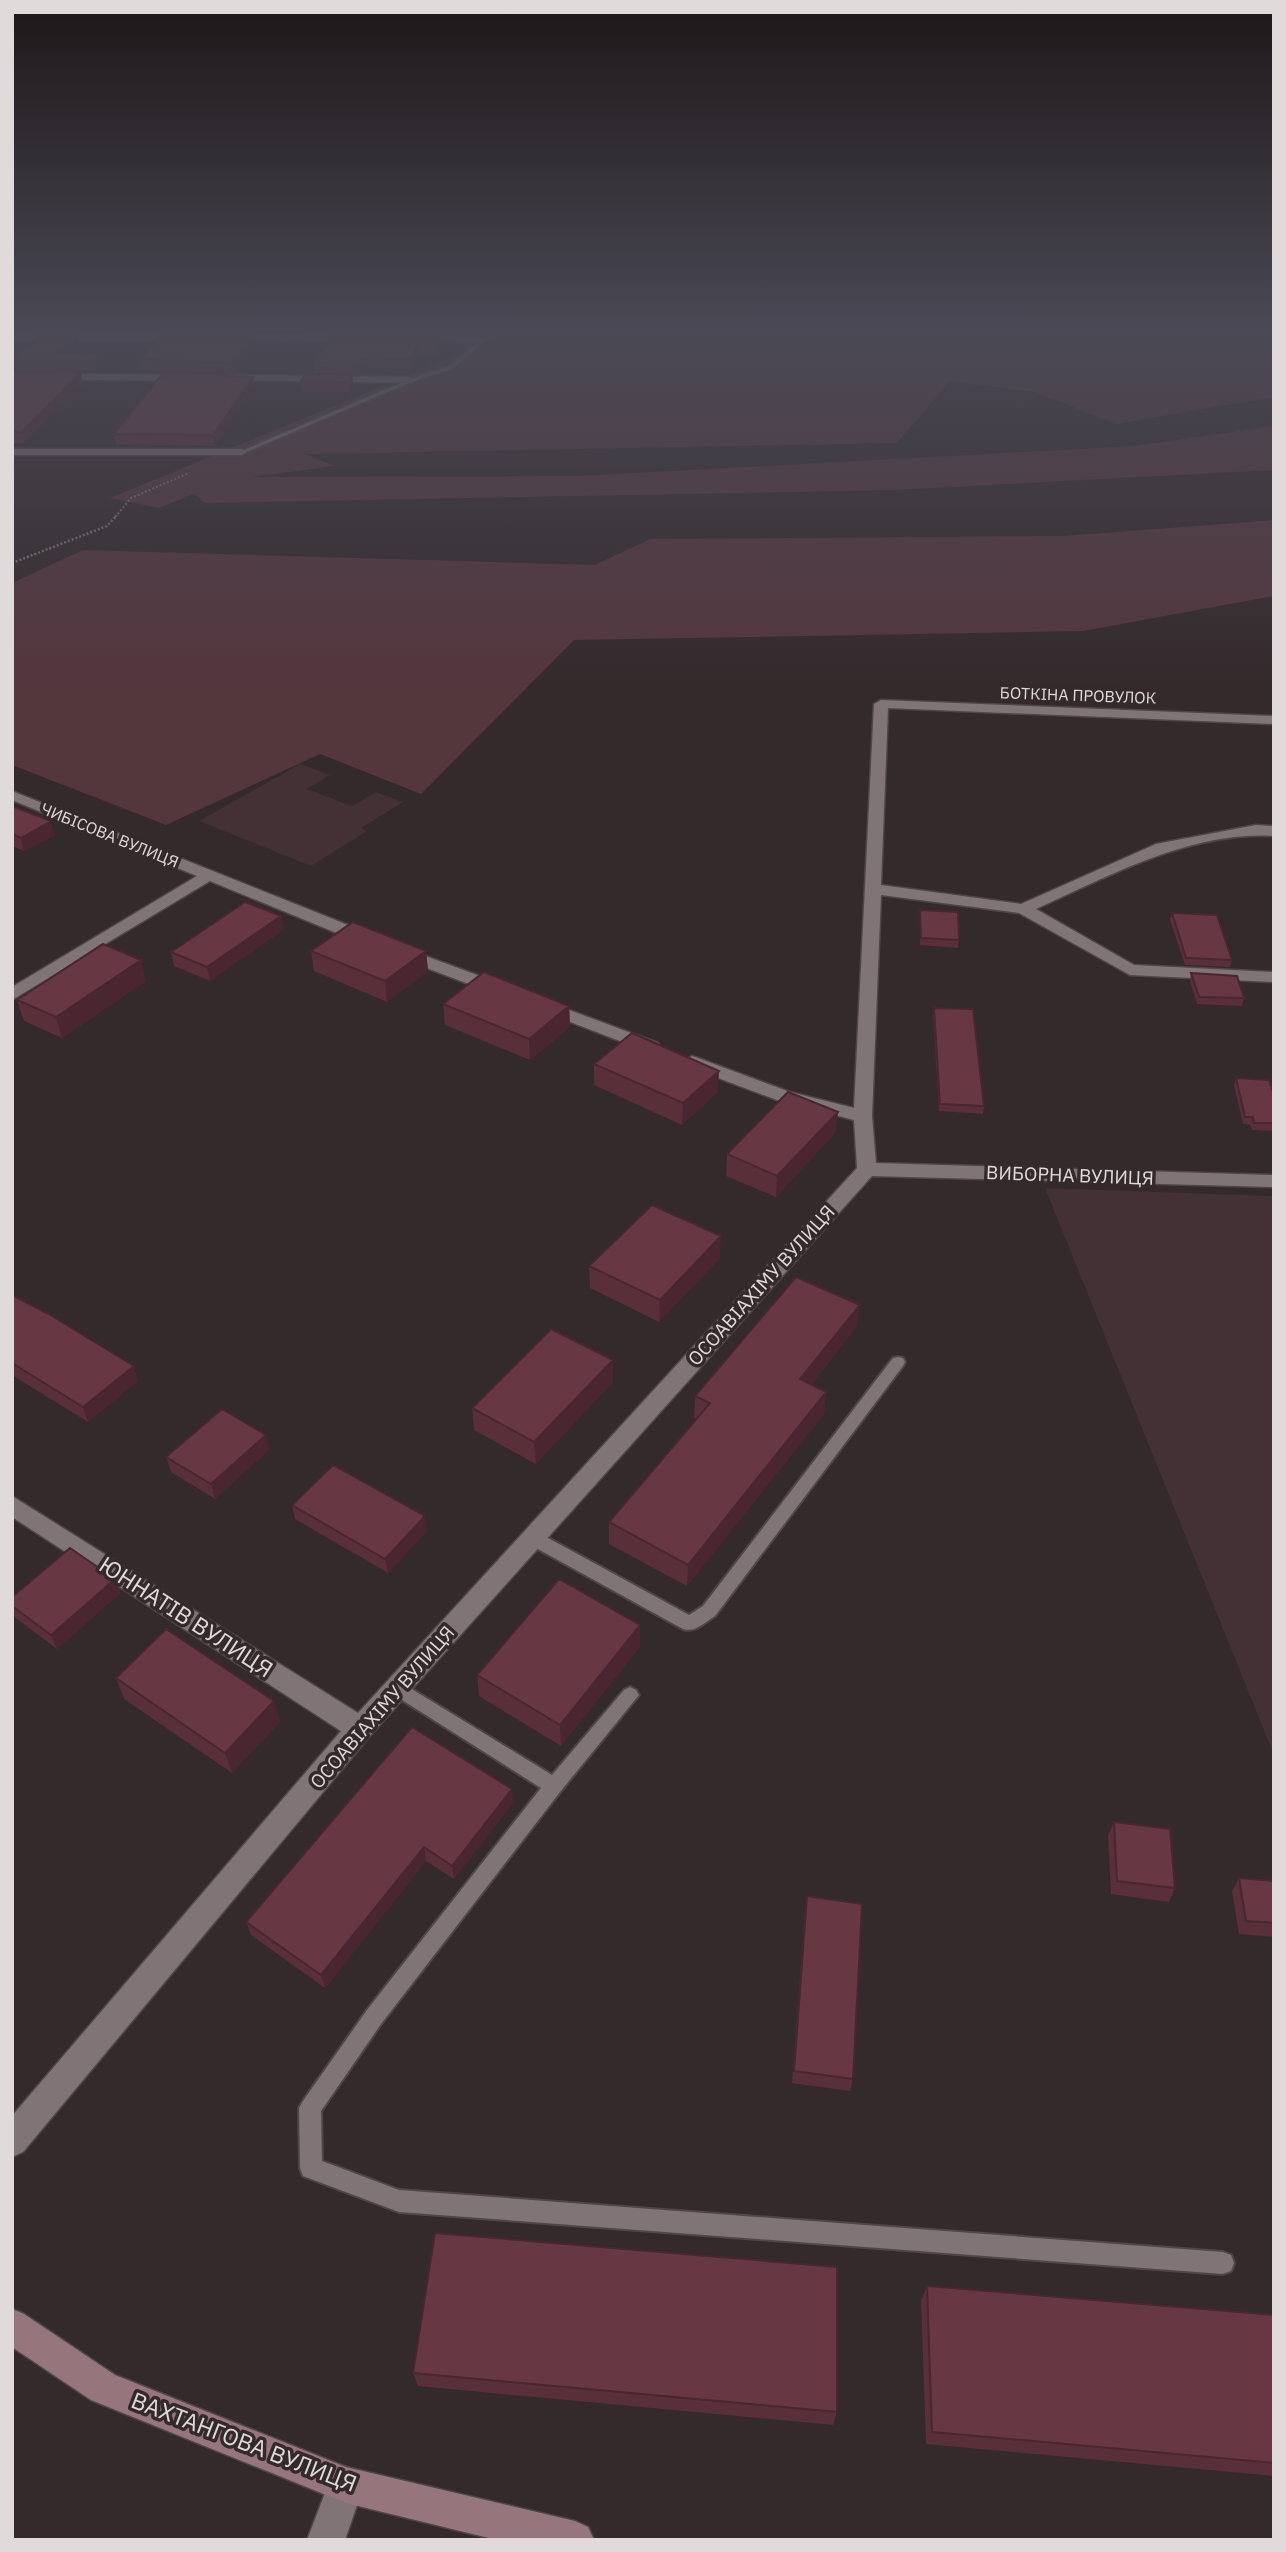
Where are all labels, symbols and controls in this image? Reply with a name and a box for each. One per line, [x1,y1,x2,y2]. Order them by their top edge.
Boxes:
street label: БОТКІНА ПРОВУЛОК [999,682,1157,708]
street label: ЧИБІСОВА ВУЛИЦЯ [38,798,182,872]
street label: ВИБОРНА ВУЛИЦЯ [986,1160,1154,1190]
street label: ОСОАВІАХІМУ ВУЛИЦЯ [682,1200,840,1370]
street label: ЮННАТІВ ВУЛИЦЯ [94,1549,279,1684]
street label: ОСОАВІАХІМУ ВУЛИЦЯ [305,1621,459,1793]
street label: ВАХТАНГОВА ВУЛИЦЯ [127,2384,361,2498]

